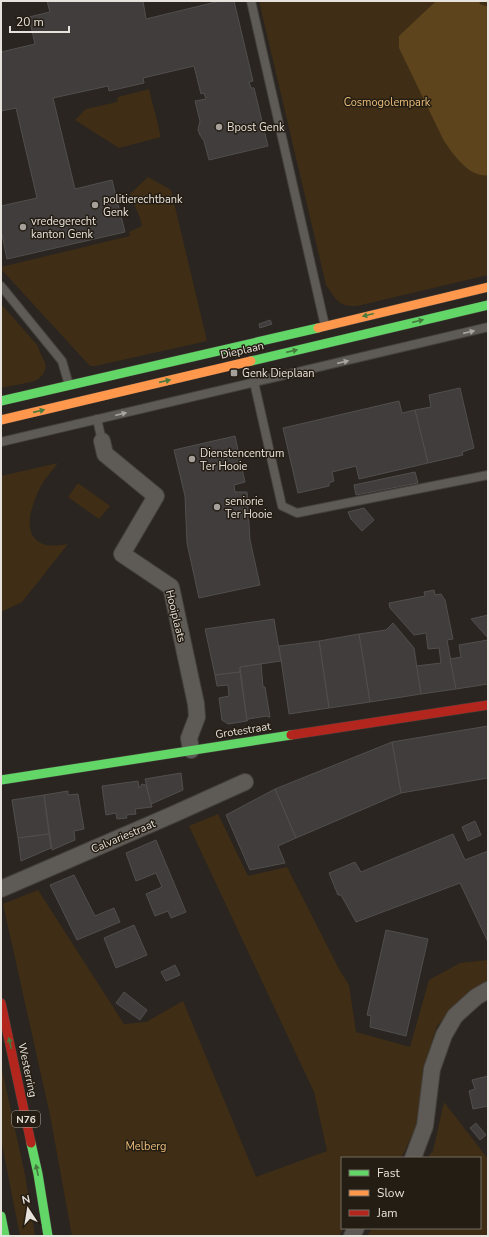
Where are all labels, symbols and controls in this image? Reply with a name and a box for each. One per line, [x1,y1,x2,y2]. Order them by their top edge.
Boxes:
scale bar [10,8,69,34]
text: 20 m [16,14,44,30]
park label: Cosmogolempark [344,95,431,110]
place label: Bpost Genk [227,120,285,135]
marker: Bpost Genk [214,122,224,132]
place label: politierechtbank Genk [103,192,183,220]
marker: politierechtbank Genk [90,200,100,210]
place label: vredegerecht kanton Genk [31,214,96,242]
marker: vredegerecht kanton Genk [18,222,28,232]
one-way arrow [362,313,375,319]
one-way arrow [413,318,425,324]
one-way arrow [463,328,475,334]
street label: Dieplaan [219,338,265,363]
one-way arrow [286,347,298,353]
one-way arrow [336,358,349,364]
place label: Genk Dieplaan [242,366,315,381]
marker: Genk Dieplaan [229,368,239,378]
one-way arrow [160,378,172,384]
one-way arrow [33,408,45,414]
one-way arrow [114,410,127,416]
place label: Dienstencentrum Ter Hooie [200,446,284,474]
marker: Dienstencentrum Ter Hooie [187,454,197,464]
place label: seniorie Ter Hooie [225,494,273,522]
marker: seniorie Ter Hooie [212,502,222,512]
street label: Hooiplaats [162,588,189,644]
street label: Grotestraat [214,719,272,742]
street label: Calvariestraat [89,816,158,857]
one-way arrow [6,1037,12,1049]
street label: Westerring [14,1041,41,1099]
road number: N76 [12,1111,40,1127]
park label: Melberg [125,1139,167,1154]
legend [341,1157,481,1229]
one-way arrow [33,1164,39,1176]
text: Fast [377,1165,400,1181]
text: Slow [377,1185,405,1201]
north arrow [8,1189,48,1229]
text: N [20,1192,32,1208]
text: Jam [376,1205,398,1221]

